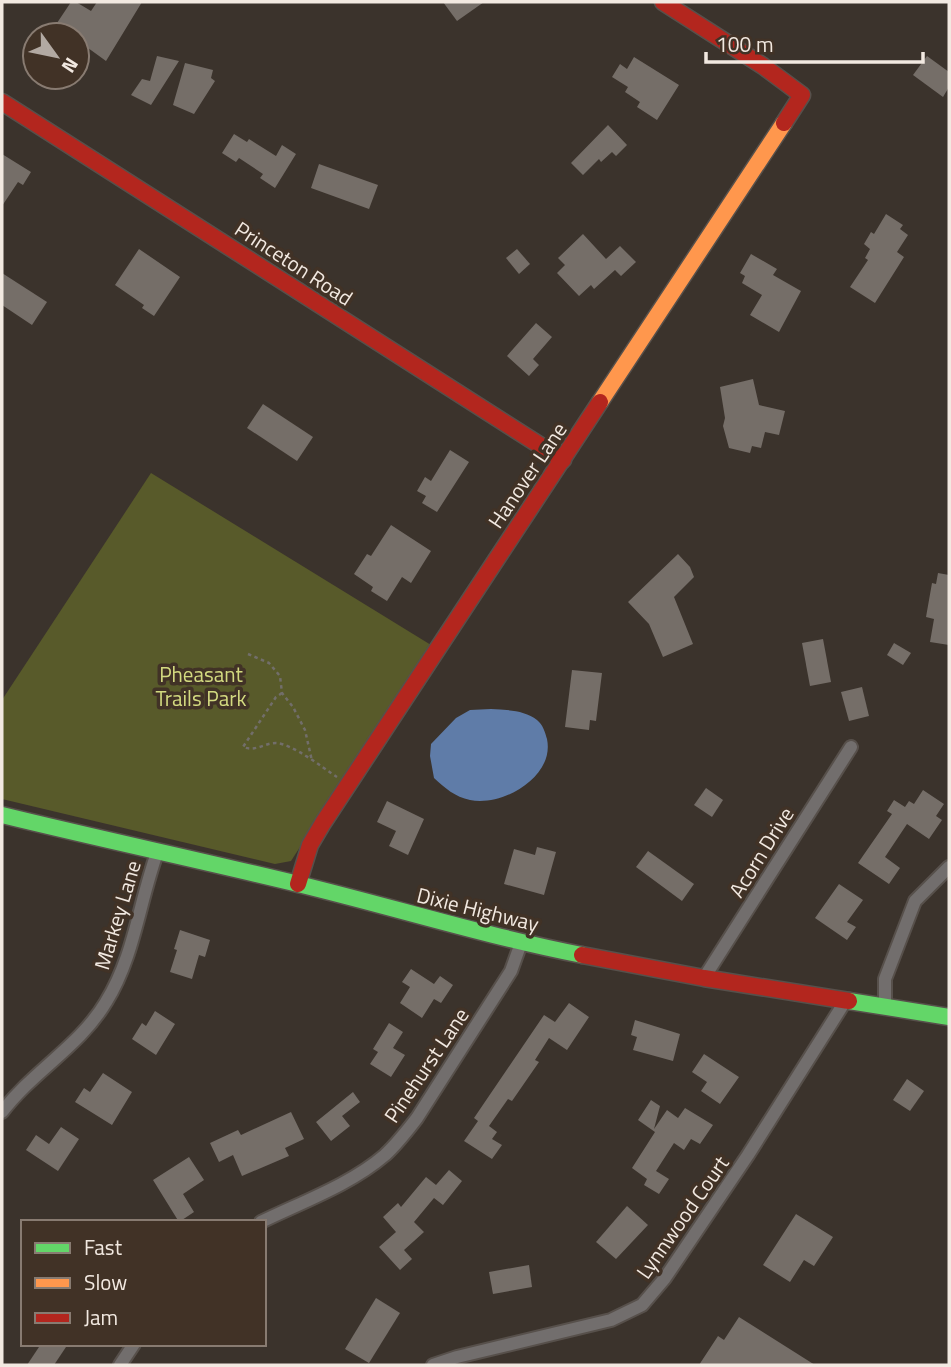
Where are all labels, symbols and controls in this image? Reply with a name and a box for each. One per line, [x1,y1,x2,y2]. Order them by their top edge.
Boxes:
north arrow [21,21,91,91]
scale bar [706,21,923,65]
text: 100 m [716,28,773,60]
text: N [55,52,86,79]
street label: Princeton Road [229,213,359,313]
street label: Hanover Lane [480,416,574,534]
park label: Pheasant Trails Park [155,658,247,714]
street label: Acorn Drive [721,800,801,904]
street label: Markey Lane [85,856,149,974]
street label: Dixie Highway [414,878,542,940]
street label: Pinehurst Lane [376,1001,476,1129]
street label: Lynnwood Court [628,1149,737,1285]
legend [21,1220,266,1346]
text: Fast [84,1231,123,1263]
text: Slow [84,1266,127,1298]
text: Jam [84,1301,118,1333]

